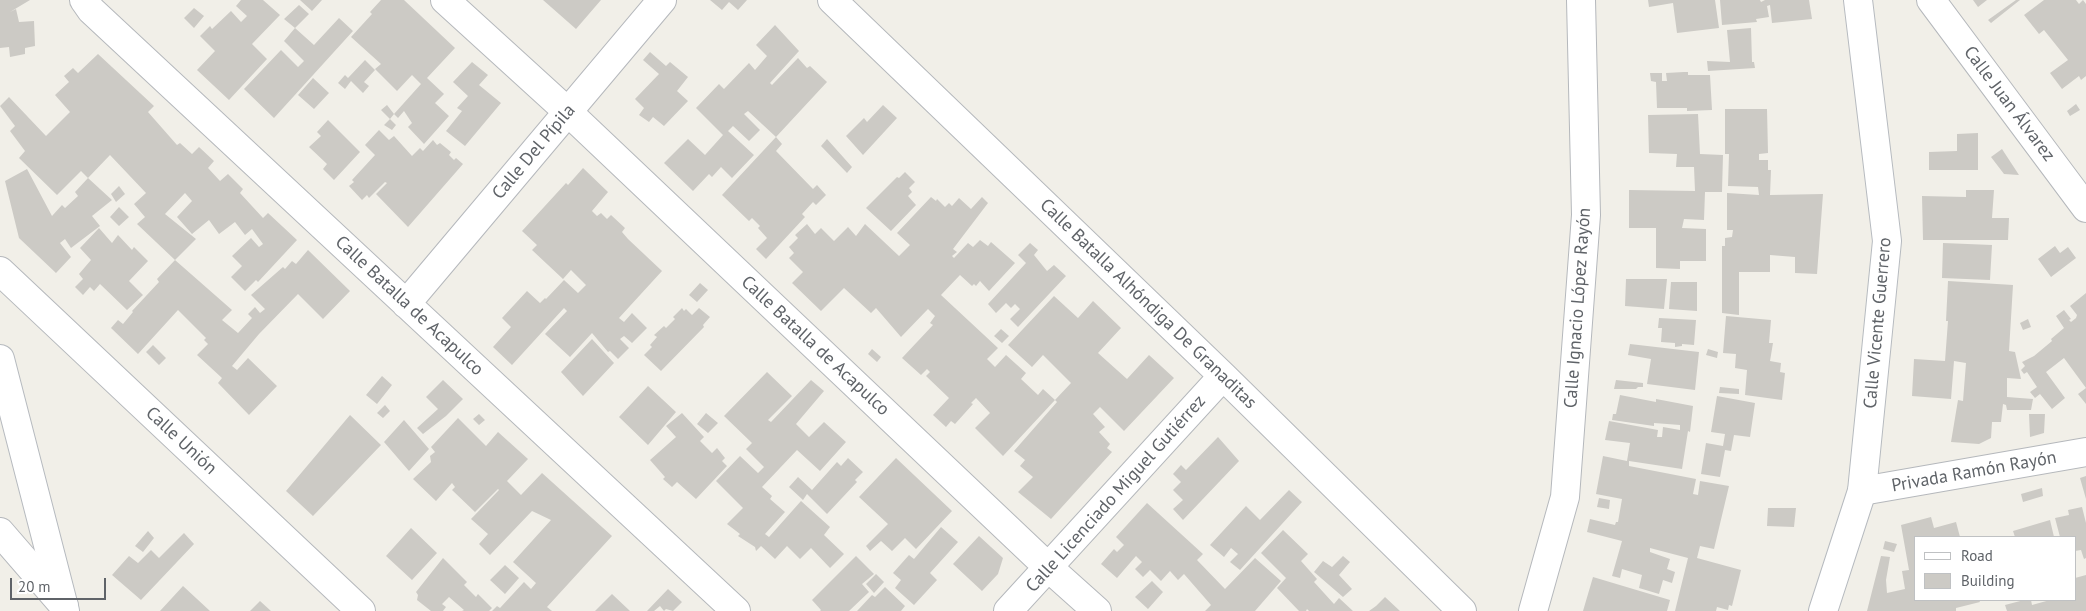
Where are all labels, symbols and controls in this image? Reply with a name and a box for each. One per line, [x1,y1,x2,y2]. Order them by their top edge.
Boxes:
street label: Calle Juan Álvarez [1959,42,2059,166]
street label: Calle Del Pípila [488,100,580,204]
street label: Calle Batalla Alhóndiga De Granaditas [1035,195,1261,413]
street label: Calle Ignacio López Rayón [1560,207,1596,409]
street label: Calle Batalla de Acapulco [330,232,488,380]
street label: Calle Vicente Guerrero [1860,236,1896,410]
street label: Calle Batalla de Acapulco [736,272,894,420]
street label: Calle Licenciado Miguel Gutiérrez [1022,391,1210,597]
street label: Calle Unión [141,403,221,479]
street label: Privada Ramón Rayón [1890,447,2058,497]
legend [1914,536,2076,601]
text: Road [1961,546,1993,565]
scale bar [12,568,109,600]
text: Building [1961,571,2015,590]
text: 20 m [18,577,51,596]

